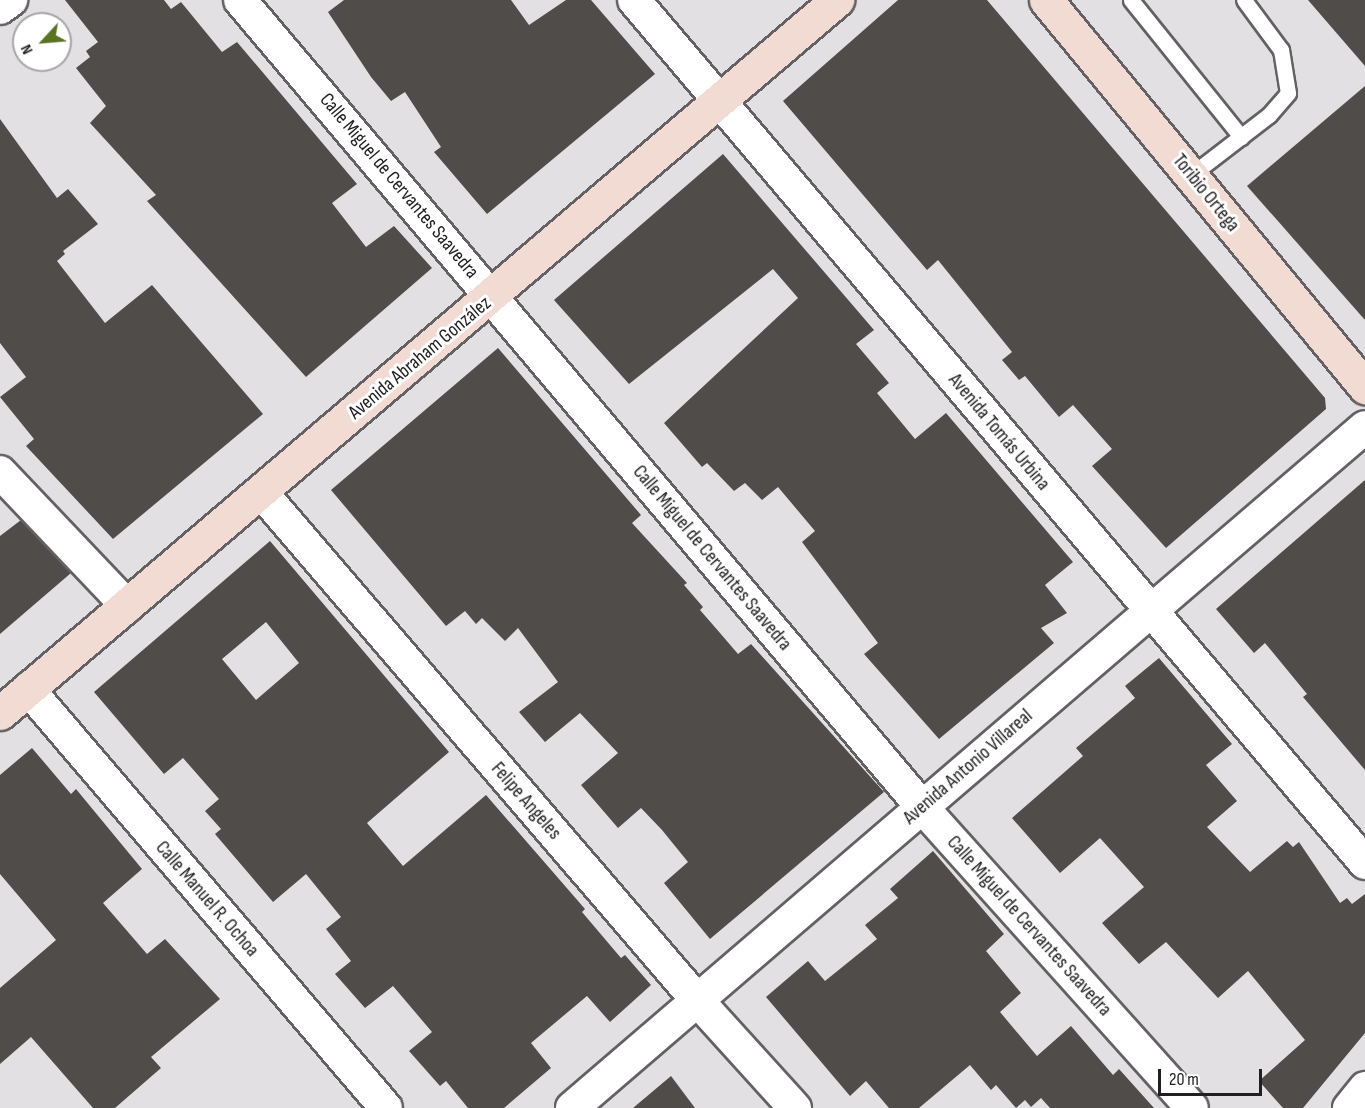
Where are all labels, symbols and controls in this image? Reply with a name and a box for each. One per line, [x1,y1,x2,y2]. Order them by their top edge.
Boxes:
north arrow [12,12,72,72]
text: N [17,41,38,57]
street label: Calle Miguel de Cervantes Saavedra [314,88,484,284]
street label: Toribio Ortega [1167,149,1245,237]
street label: Avenida Abraham González [344,291,496,425]
street label: Avenida Tomás Urbina [943,369,1055,495]
street label: Calle Miguel de Cervantes Saavedra [627,460,797,656]
street label: Avenida Antonio Villareal [898,704,1038,830]
street label: Felipe Angeles [486,757,566,845]
street label: Calle Miguel de Cervantes Saavedra [942,831,1116,1021]
street label: Calle Manuel R. Ochoa [150,836,264,962]
scale bar [1161,1057,1264,1095]
text: 20 m [1169,1069,1199,1090]

